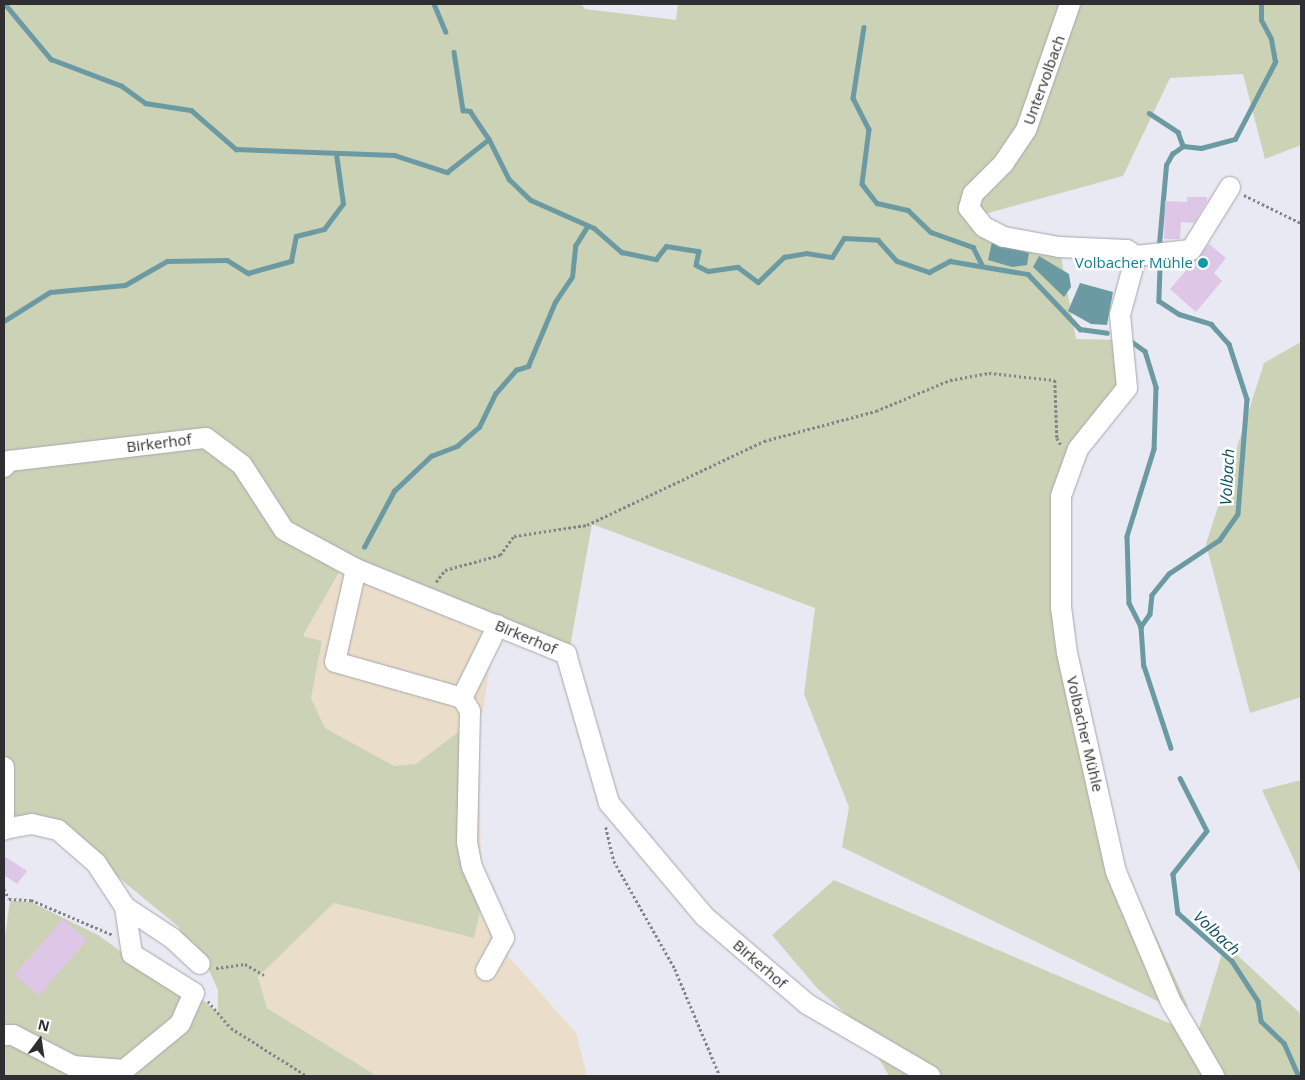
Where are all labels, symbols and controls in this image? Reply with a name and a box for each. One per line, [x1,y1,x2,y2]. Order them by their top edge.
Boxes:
street label: Untervolbach [1019,33,1069,127]
place label: Volbacher Mühle [1075,254,1193,272]
marker: Volbacher Mühle [1197,257,1209,269]
street label: Birkerhof [125,430,193,456]
water label: Volbach [1216,448,1238,506]
street label: Birkerhof [492,616,560,658]
street label: Volbacher Mühle [1063,674,1107,794]
water label: Volbach [1190,907,1244,959]
street label: Birkerhof [729,936,791,992]
text: N [36,1014,52,1036]
north arrow [15,1015,65,1065]

